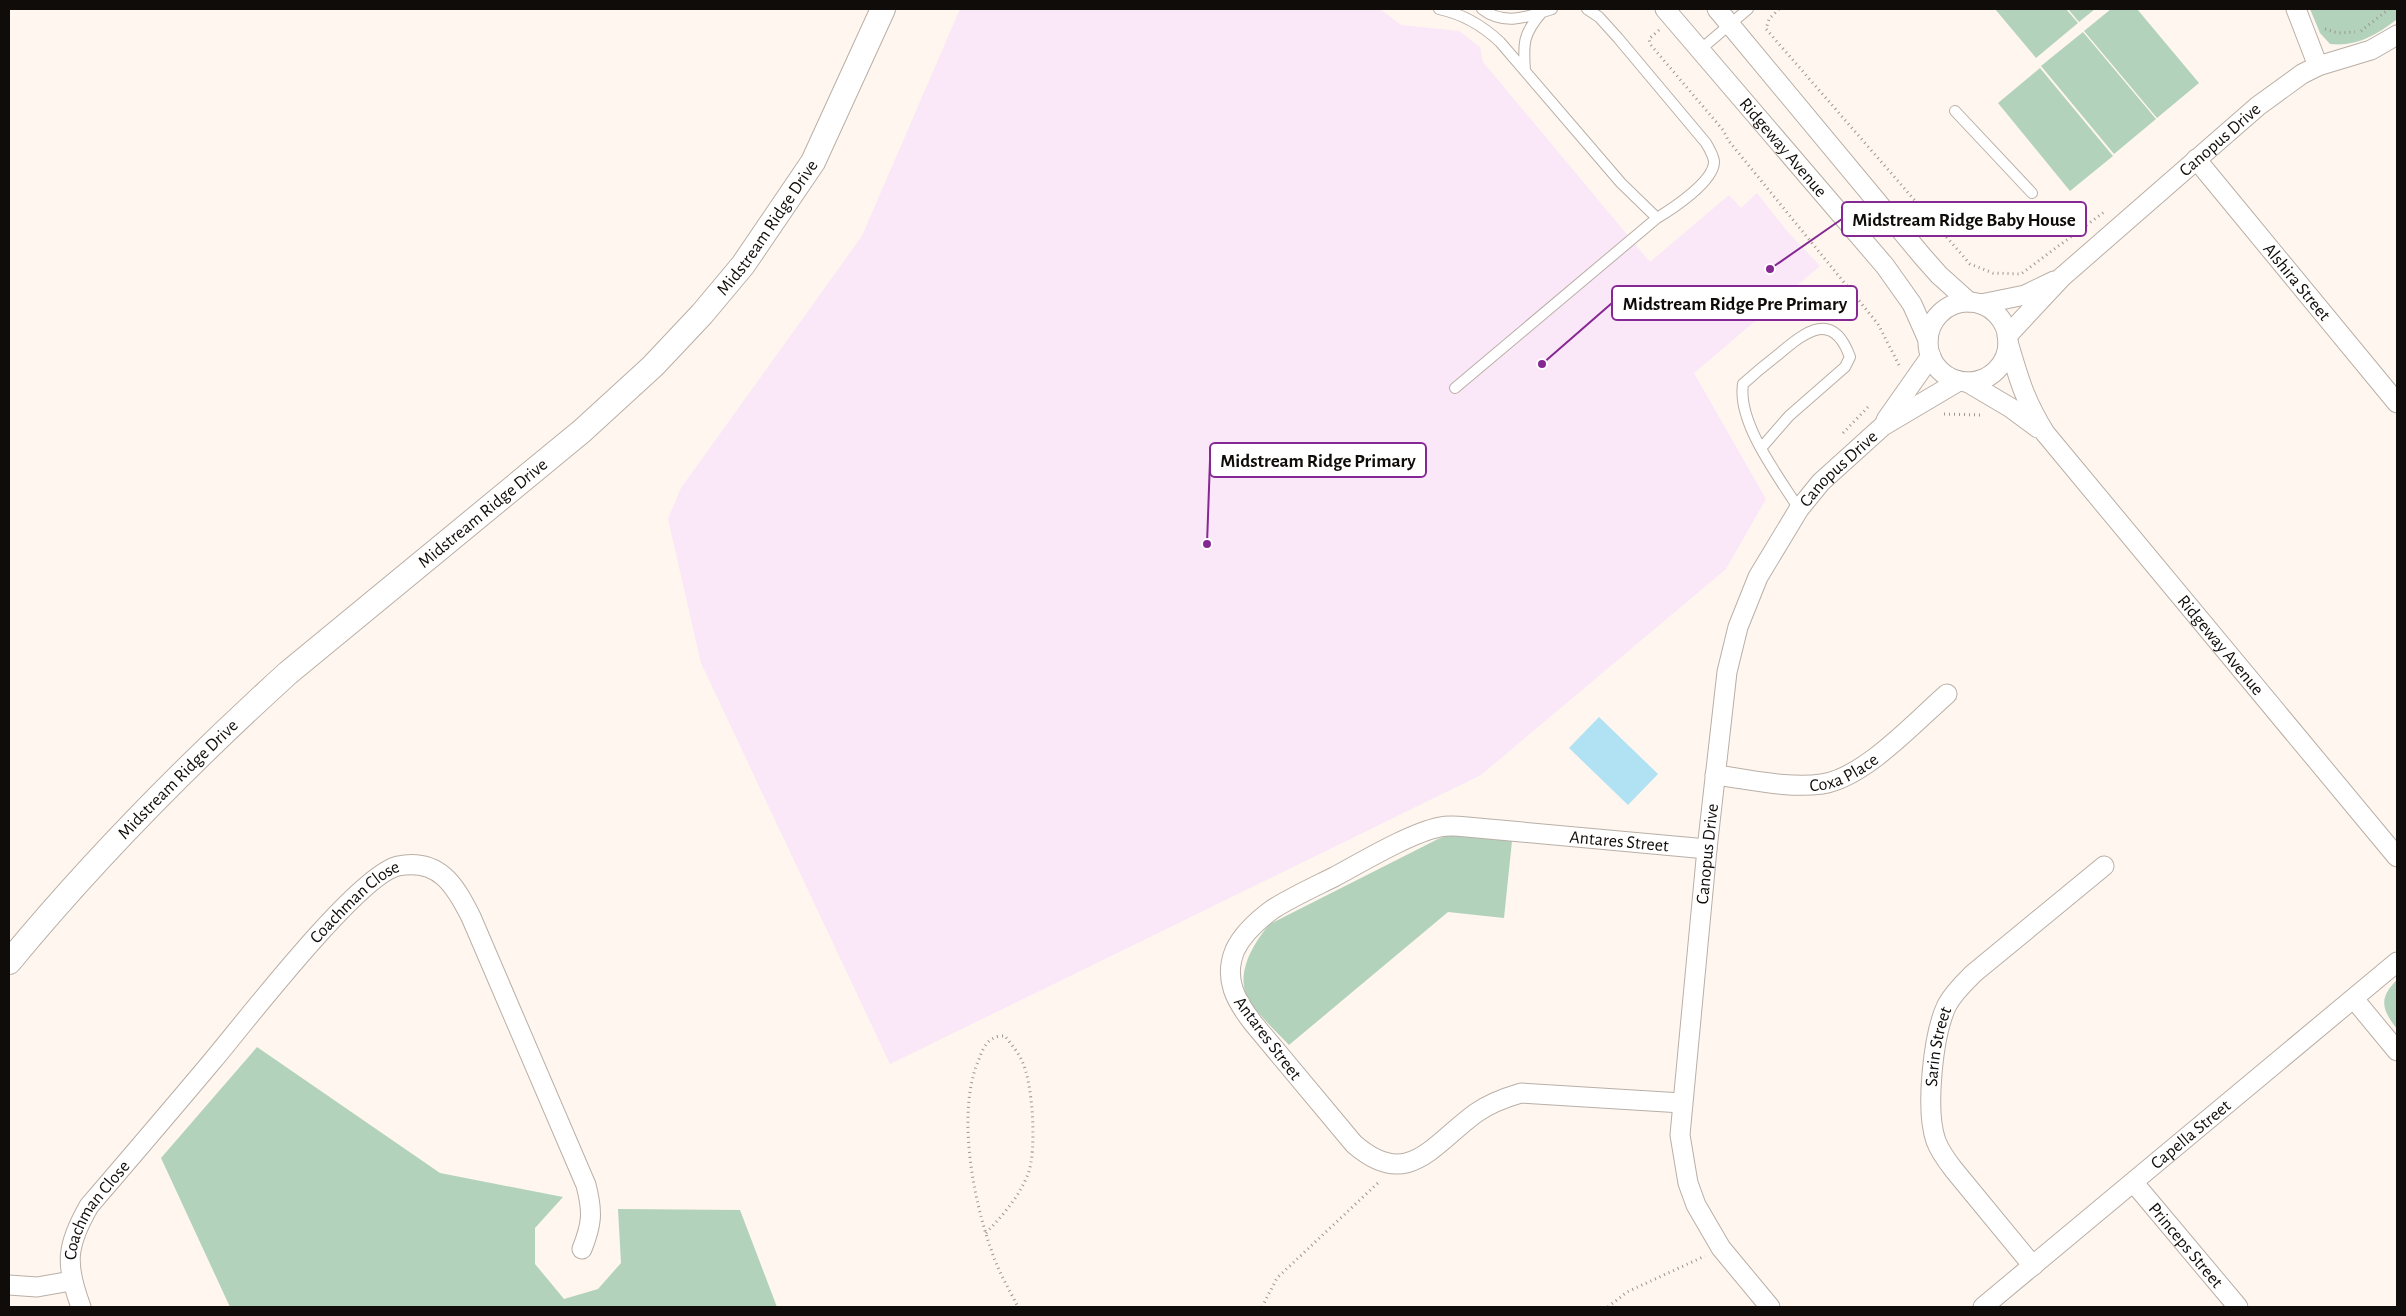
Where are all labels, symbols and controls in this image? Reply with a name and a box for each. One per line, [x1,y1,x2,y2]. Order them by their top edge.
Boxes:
street label: Ridgeway Avenue [1735,95,1830,201]
street label: Canopus Drive [2176,100,2264,180]
street label: Midstream Ridge Drive [714,157,822,299]
callout: Midstream Ridge Baby House [1842,202,2086,236]
text: Midstream Ridge Baby House [1852,211,2076,230]
street label: Alshira Street [2259,240,2334,325]
callout: Midstream Ridge Pre Primary [1612,286,1857,320]
text: Midstream Ridge Pre Primary [1623,295,1848,314]
street label: Canopus Drive [1797,428,1881,511]
callout: Midstream Ridge Primary [1210,443,1426,477]
text: Midstream Ridge Primary [1220,452,1416,471]
street label: Midstream Ridge Drive [415,455,551,572]
street label: Ridgeway Avenue [2174,592,2267,699]
street label: Midstream Ridge Drive [115,716,242,843]
street label: Coxa Place [1809,750,1882,795]
street label: Canopus Drive [1694,803,1722,905]
street label: Antares Street [1569,828,1670,855]
street label: Coachman Close [307,858,402,947]
street label: Antares Street [1230,993,1304,1084]
street label: Sarin Street [1923,1004,1955,1087]
street label: Capella Street [2148,1097,2235,1173]
street label: Coachman Close [62,1157,134,1261]
street label: Princeps Street [2145,1200,2226,1292]

